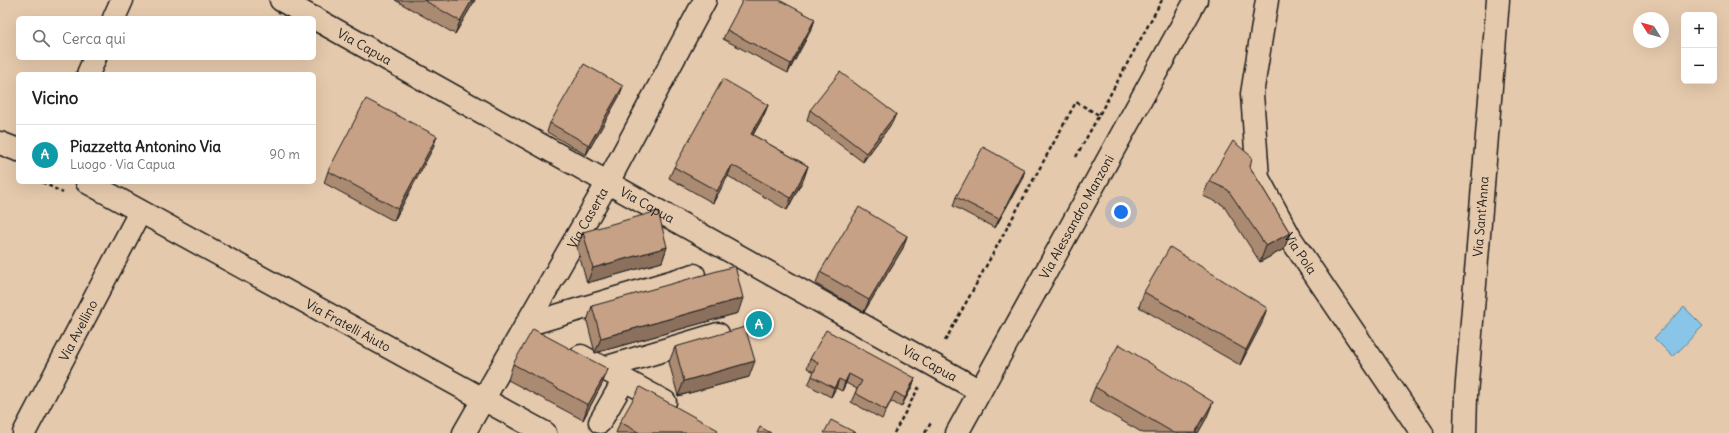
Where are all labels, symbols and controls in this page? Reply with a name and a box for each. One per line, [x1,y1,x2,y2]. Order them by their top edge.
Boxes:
north arrow [1633,12,1669,48]
map controls [1681,12,1717,84]
button: + [1681,12,1717,48]
search box [16,16,316,60]
street label: Via Capua [334,25,395,69]
icon: search [30,27,52,49]
text: Cerca qui [62,29,126,48]
button: − [1681,48,1717,84]
text: Vicino [32,87,78,109]
text: Piazzetta Antonino Via [70,137,221,156]
text: A [41,146,49,163]
text: 90 m [269,146,300,163]
street label: Via Alessandro Manzoni [1036,152,1118,282]
text: Luogo · Via Capua [70,156,175,173]
street label: Via Sant'Anna [1469,176,1493,258]
street label: Via Capua [617,183,677,227]
street label: Via Caserta [564,185,612,252]
your location [1111,202,1131,222]
street label: Via Pola [1280,230,1320,278]
street label: Via Fratelli Aiuto [302,295,394,356]
street label: Via Avellino [55,297,101,364]
pin: A [746,309,772,339]
street label: Via Capua [899,341,960,385]

